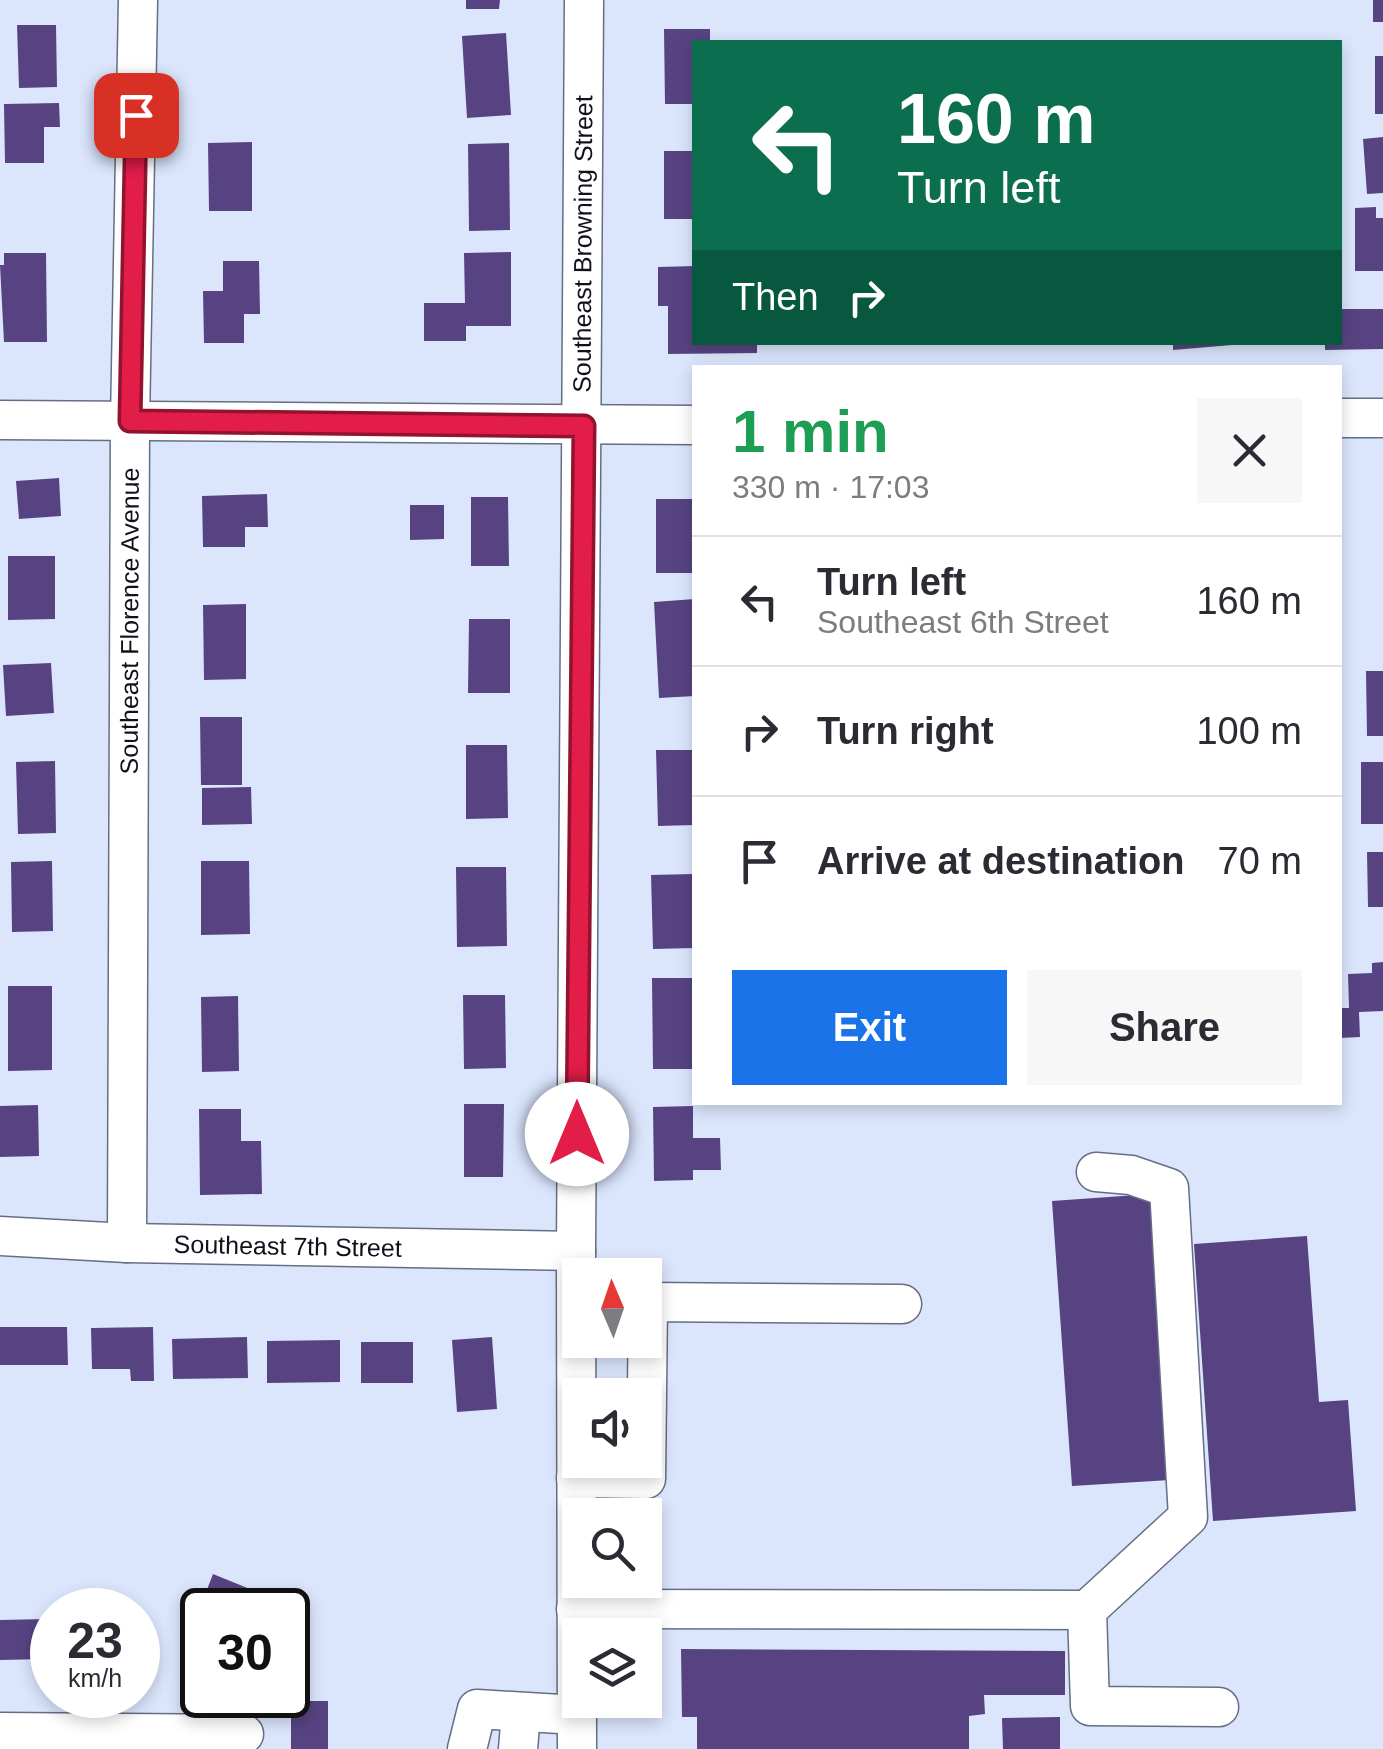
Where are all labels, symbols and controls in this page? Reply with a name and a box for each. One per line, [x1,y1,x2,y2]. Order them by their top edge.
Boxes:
pin [94,73,179,158]
icon: left [732,80,862,210]
text: 160 m [897,80,1095,158]
icon: arrive [109,88,164,143]
street label: Southeast Browning Street [567,95,597,393]
text: Turn left [897,162,1060,213]
icon: right [839,270,894,325]
text: Then [732,276,819,318]
text: 1 min [732,398,889,465]
button: close [1197,398,1302,503]
street label: Southeast Florence Avenue [115,468,144,774]
text: 330 m · 17:03 [732,469,929,505]
text: Turn left [817,561,966,603]
icon: left [732,574,787,629]
text: 160 m [1196,580,1302,622]
text: Southeast 6th Street [817,604,1109,640]
icon: right [732,704,787,759]
text: Turn right [817,710,994,752]
text: 100 m [1196,710,1302,752]
icon: arrive [732,834,787,889]
text: Arrive at destination [817,840,1184,882]
text: 70 m [1218,840,1302,882]
button: Exit [732,970,1007,1085]
button: Share [1027,970,1302,1085]
position arrow [525,1082,629,1186]
street label: Southeast 7th Street [174,1230,402,1262]
north arrow [562,1258,662,1358]
map controls [562,1258,662,1718]
button: sound [562,1378,662,1478]
button: search [562,1498,662,1598]
speed limit sign: 30 [180,1588,310,1718]
text: 23 [67,1613,123,1669]
button: layers [562,1618,662,1718]
text: km/h [68,1664,122,1692]

